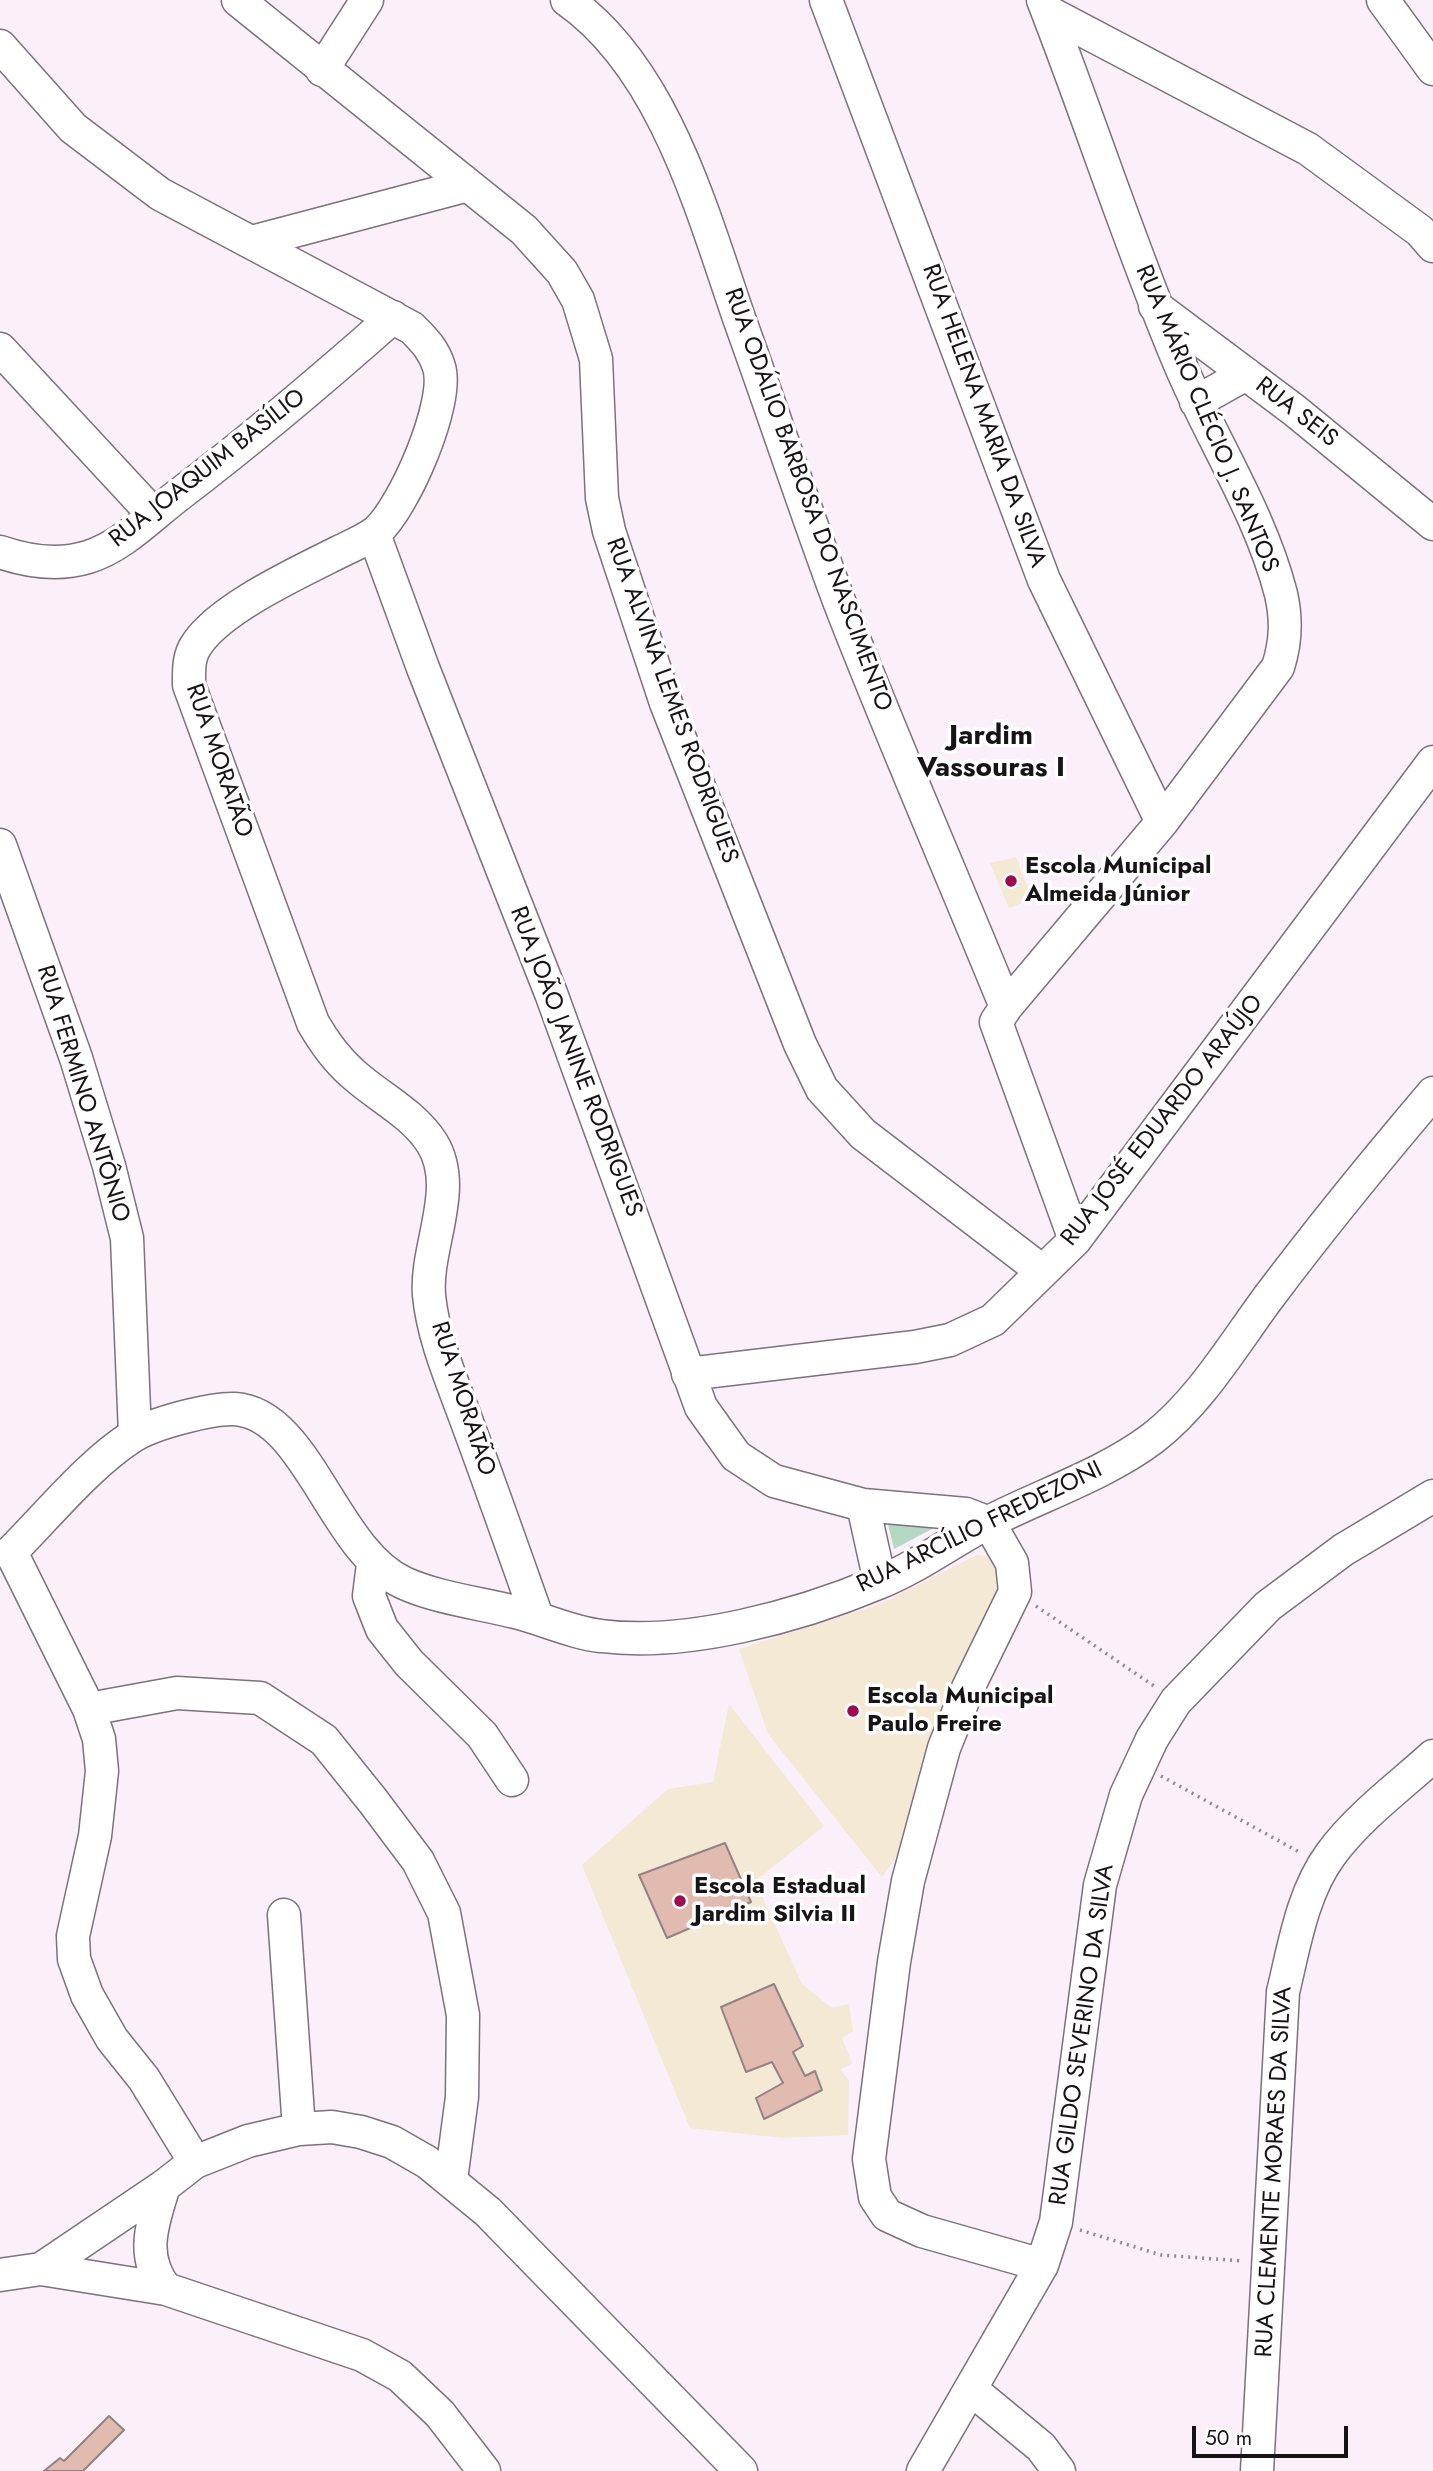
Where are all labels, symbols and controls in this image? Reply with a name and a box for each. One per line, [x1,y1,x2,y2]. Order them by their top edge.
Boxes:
street label: RUA HELENA MARIA DA SILVA [915,260,1051,572]
street label: RUA MÁRIO CLÉCIO J. SANTOS [1128,261,1284,577]
street label: RUA ODÁLIO BARBOSA DO NASCIMENTO [717,285,897,715]
street label: RUA SEIS [1249,372,1343,454]
street label: RUA JOAQUIM BASÍLIO [104,384,312,554]
street label: RUA ALVINA LEMES RODRIGUES [599,534,743,868]
street label: RUA MORATÃO [178,681,258,841]
district label: Jardim Vassouras I [917,720,1065,786]
place label: Escola Municipal Almeida Júnior [1025,853,1211,909]
marker: Escola Municipal Almeida Júnior [1003,873,1019,889]
street label: RUA JOÃO JANINE RODRIGUES [502,903,648,1221]
street label: RUA FERMINO ANTÔNIO [29,962,135,1226]
street label: RUA JOSÉ EDUARDO ARAÚJO [1056,990,1270,1252]
street label: RUA MORATÃO [424,1318,500,1480]
street label: RUA ARCÍLIO FREDEZONI [853,1456,1107,1600]
place label: Escola Municipal Paulo Freire [867,1683,1053,1739]
marker: Escola Municipal Paulo Freire [845,1703,861,1719]
street label: RUA GILDO SEVERINO DA SILVA [1045,1863,1121,2207]
place label: Escola Estadual Jardim Silvia II [694,1873,866,1929]
marker: Escola Estadual Jardim Silvia II [672,1893,688,1909]
street label: RUA CLEMENTE MORAES DA SILVA [1251,1986,1299,2358]
scale bar [1195,2412,1351,2456]
text: 50 m [1205,2423,1252,2453]

